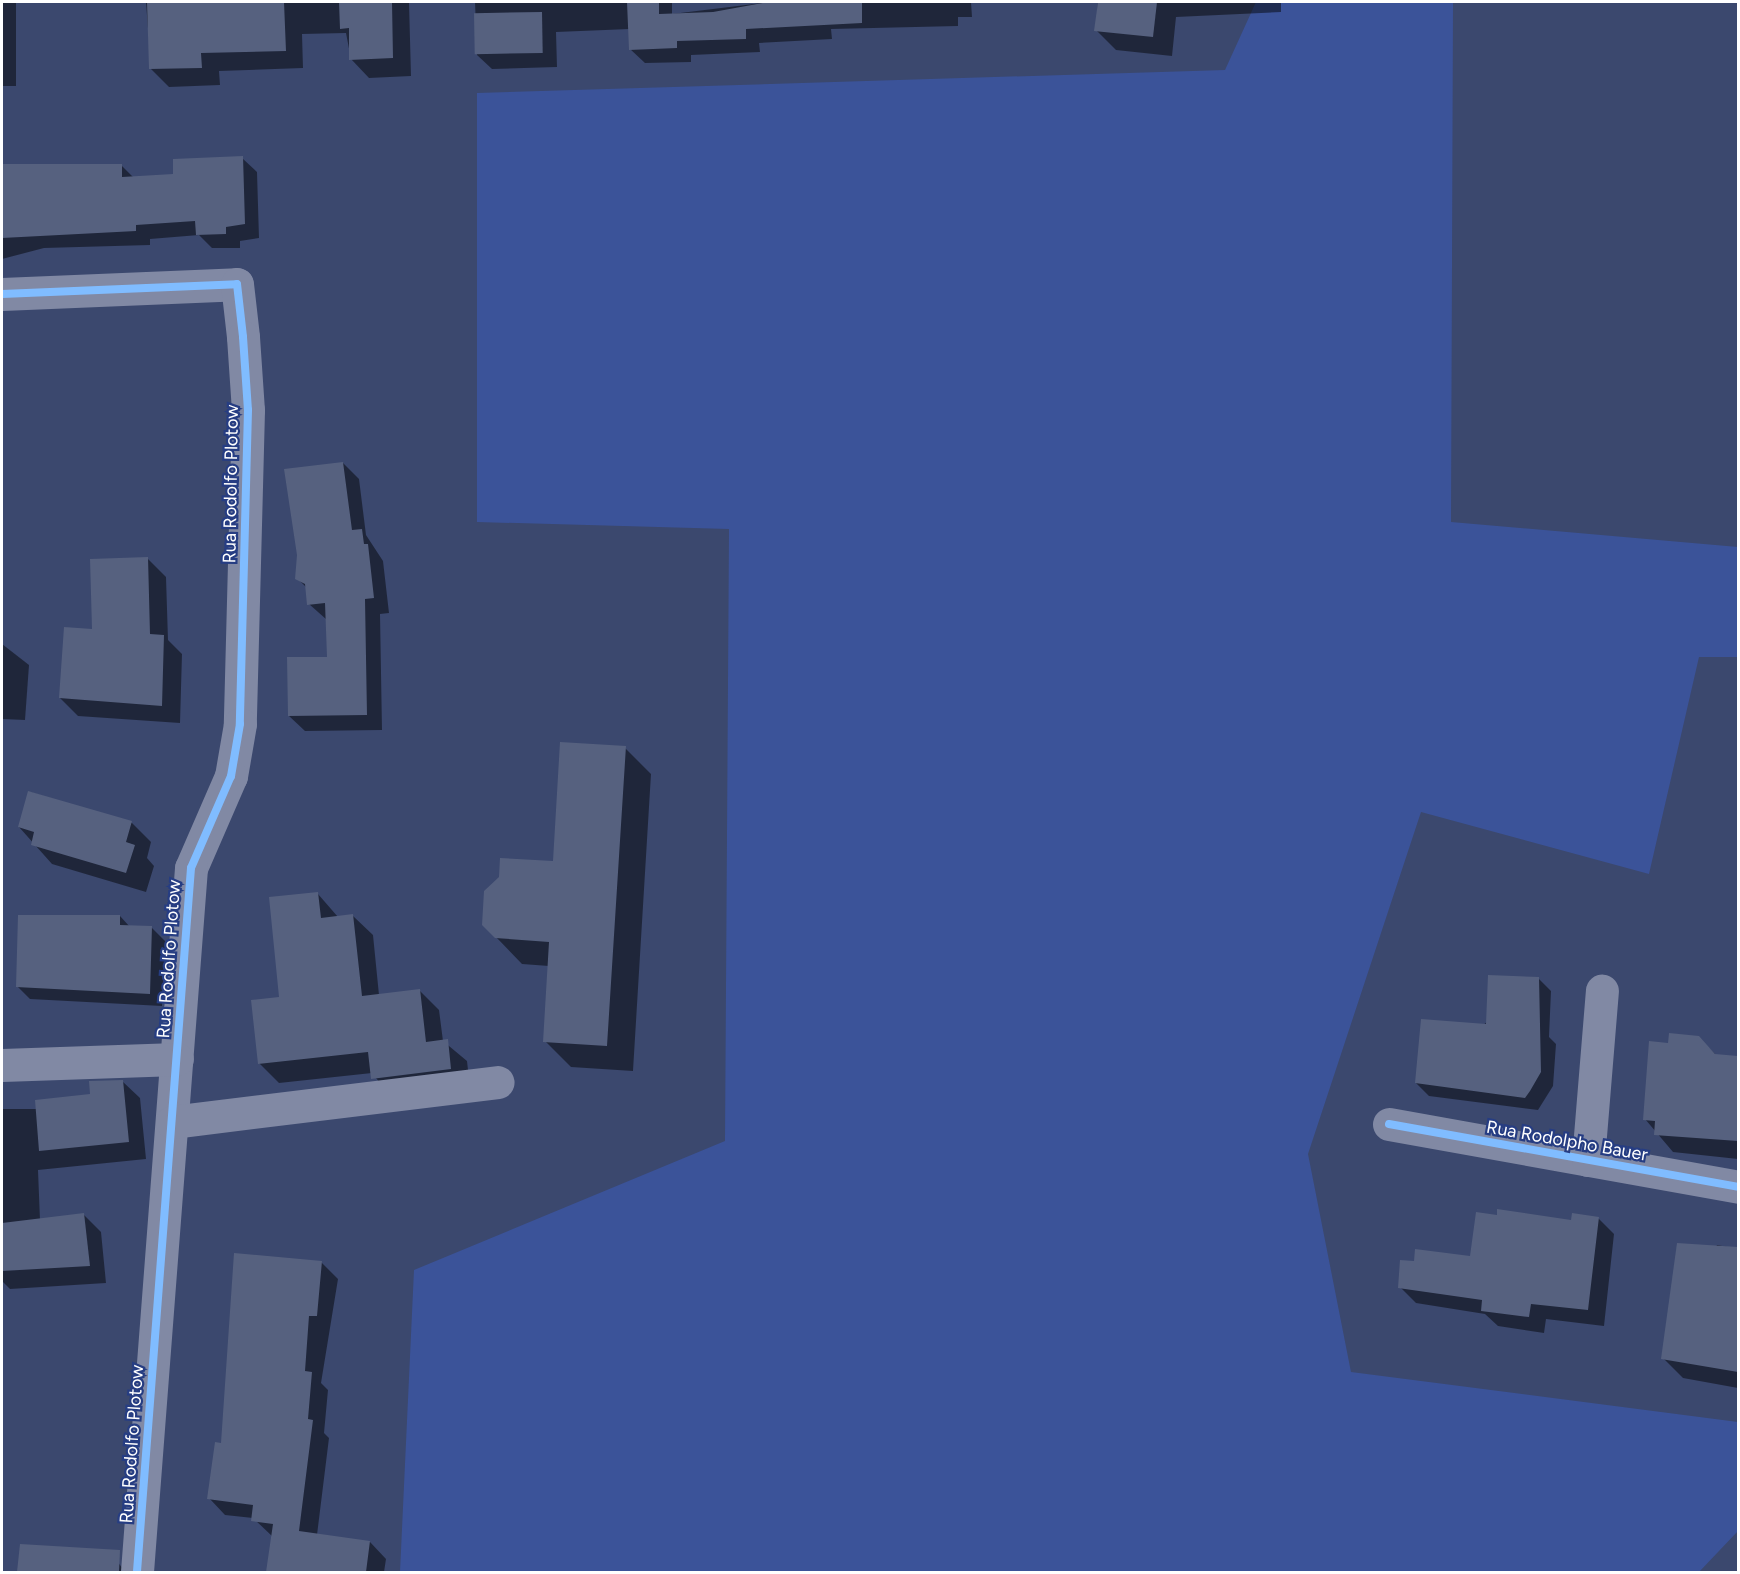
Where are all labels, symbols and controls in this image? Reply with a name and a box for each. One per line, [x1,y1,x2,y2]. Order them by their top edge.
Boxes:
street label: Rua Rodolfo Plotow [219,404,243,564]
street label: Rua Rodolfo Plotow [153,879,185,1039]
street label: Rua Rodolpho Bauer [1485,1116,1649,1166]
street label: Rua Rodolfo Plotow [116,1364,148,1524]

